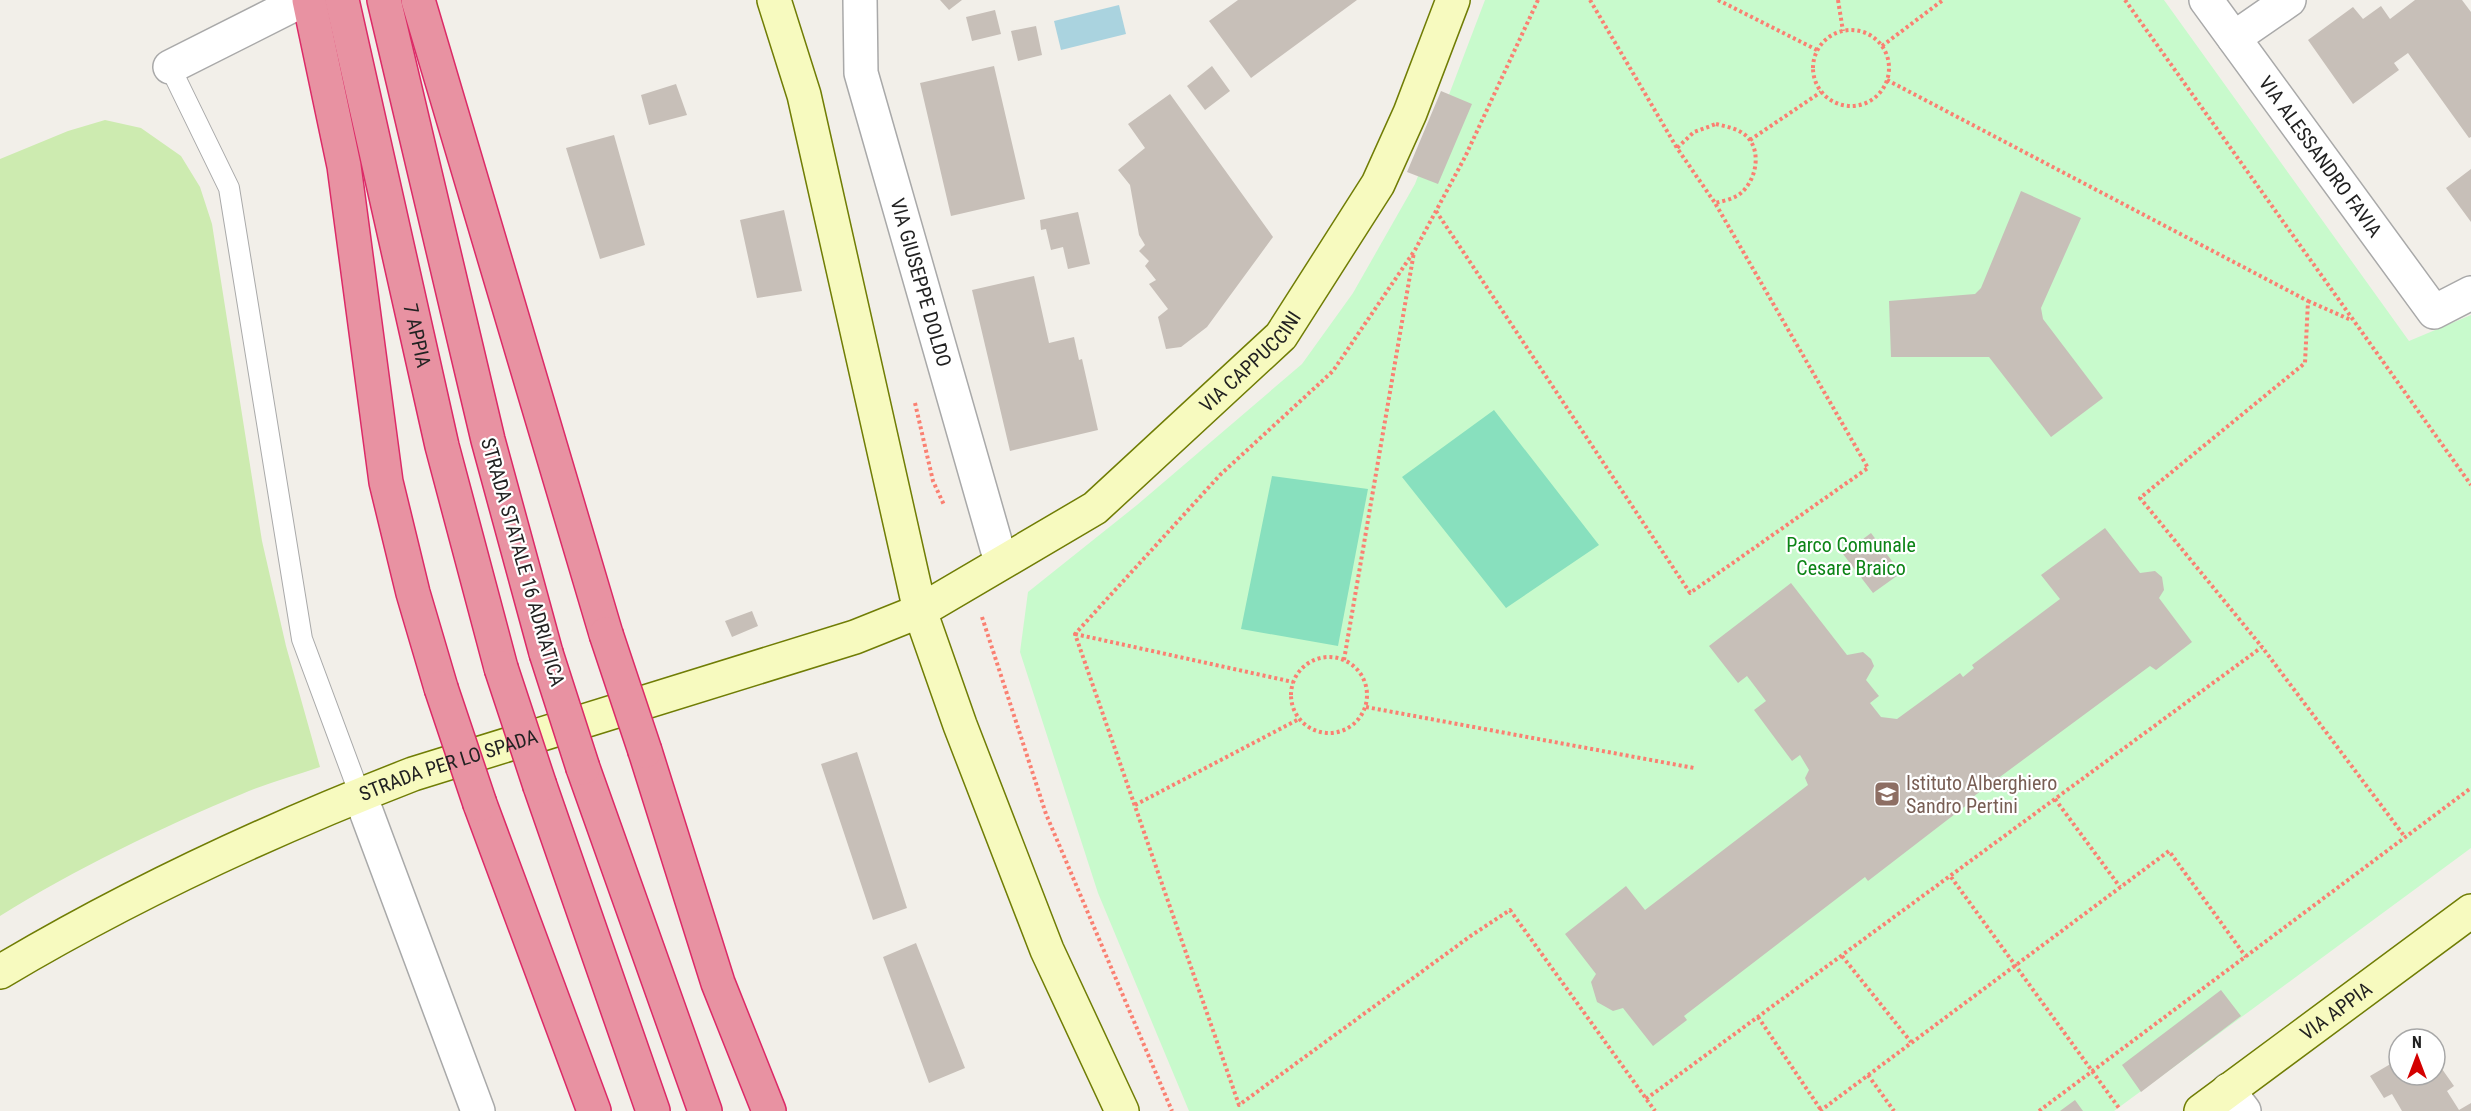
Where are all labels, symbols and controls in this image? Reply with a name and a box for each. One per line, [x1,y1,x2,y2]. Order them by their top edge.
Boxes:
street label: VIA ALESSANDRO FAVIA [2254,71,2388,242]
street label: VIA GIUSEPPE DOLDO [886,196,956,370]
street label: 7 APPIA [398,301,436,370]
street label: VIA CAPPUCCINI [1195,307,1306,417]
street label: STRADA STATALE 16 ADRIATICA [476,435,570,689]
park label: Parco Comunale Cesare Braico [1786,533,1916,580]
street label: STRADA PER LO SPADA [356,724,541,806]
place label: Istituto Alberghiero Sandro Pertini [1906,771,2057,818]
school or university icon: Istituto Alberghiero Sandro Pertini [1872,779,1902,809]
street label: VIA APPIA [2296,976,2377,1045]
north arrow [2387,1027,2447,1087]
text: N [2412,1033,2422,1052]

